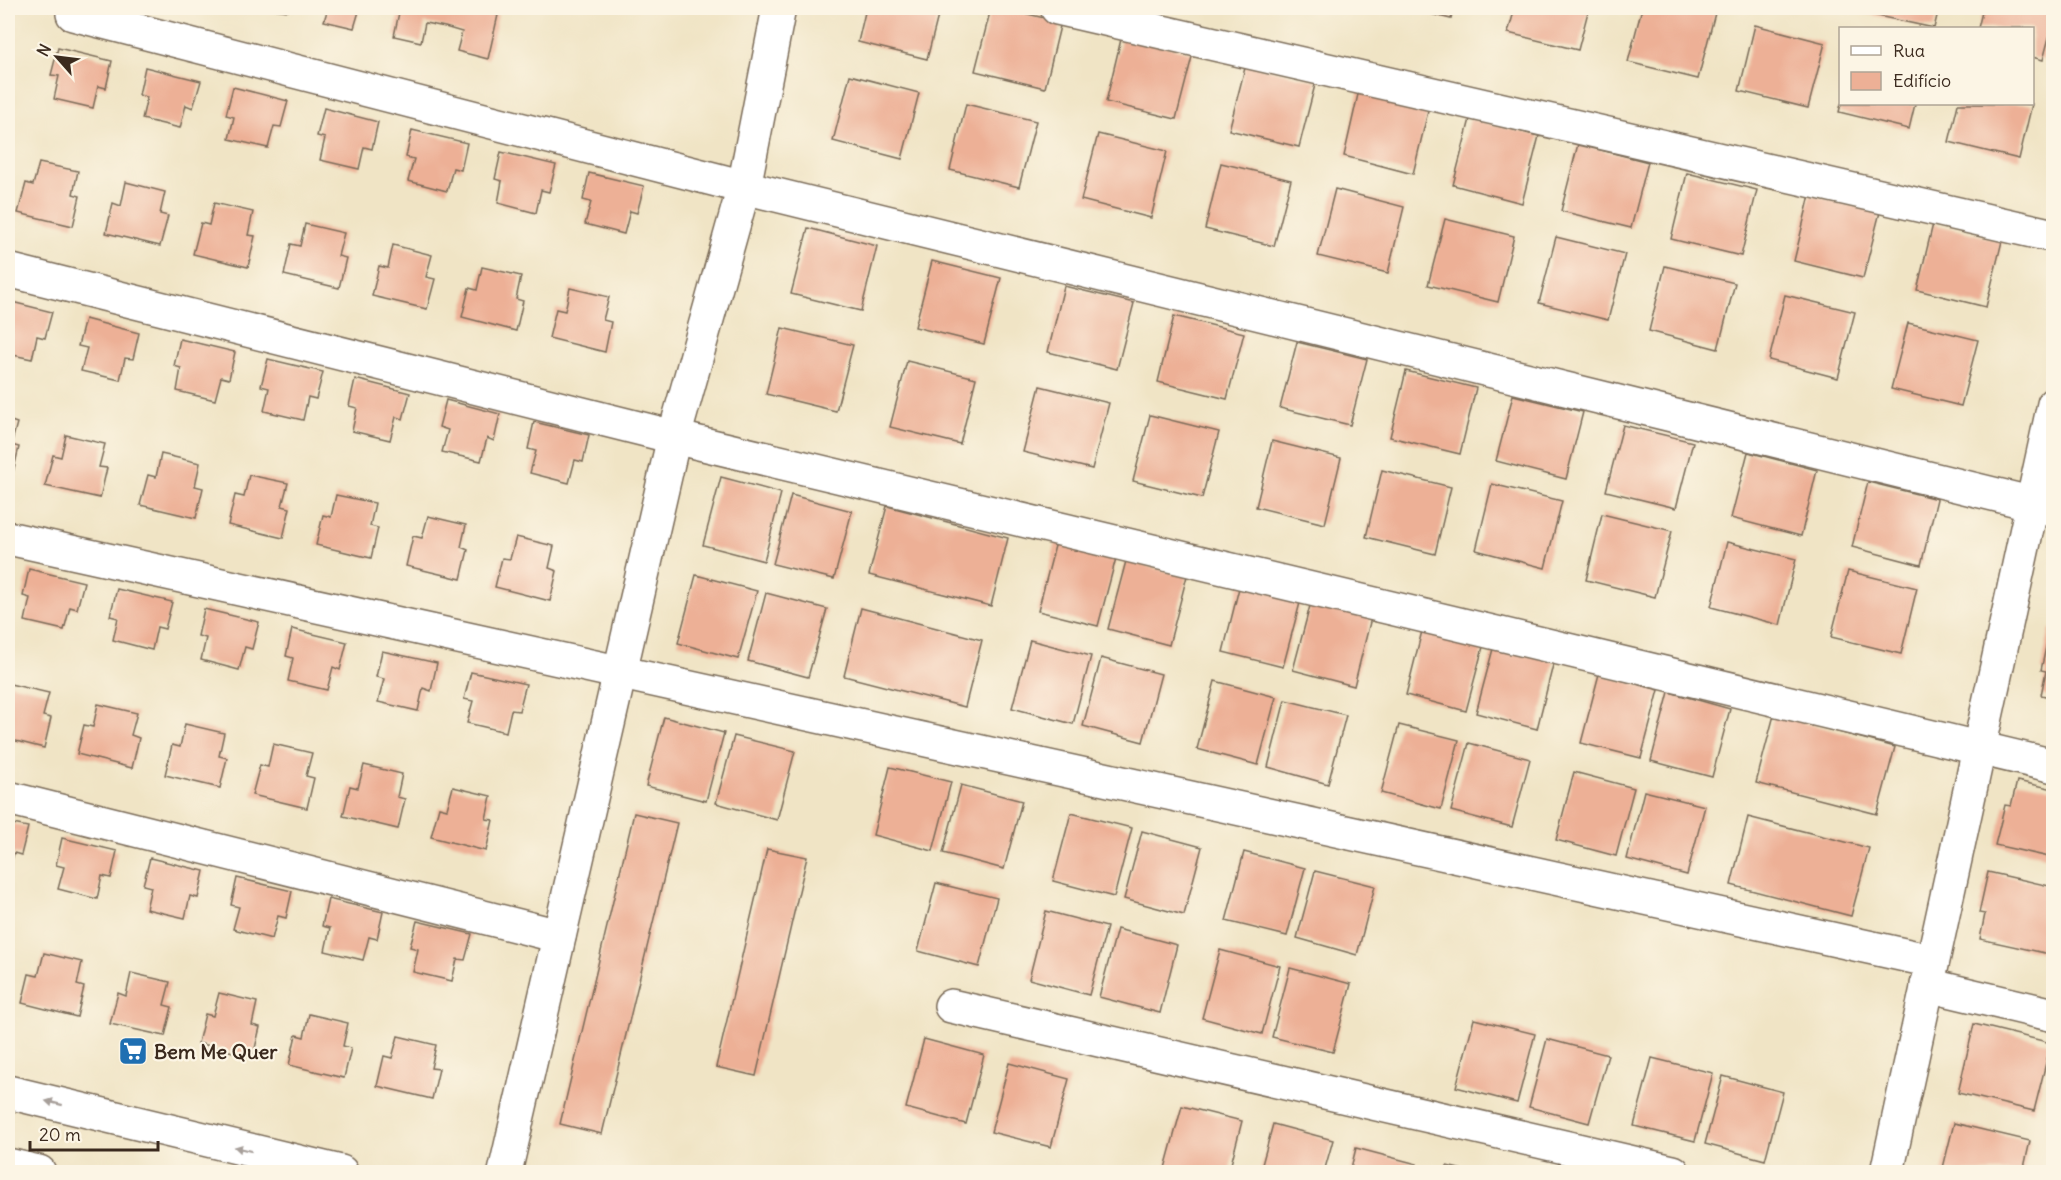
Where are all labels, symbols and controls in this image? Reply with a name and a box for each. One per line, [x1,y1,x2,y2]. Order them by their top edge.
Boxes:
north arrow [27,27,87,87]
legend [1839,27,2034,105]
text: Rua [1893,39,1925,62]
text: N [32,40,55,60]
text: Edifício [1893,69,1951,92]
supermarket icon: Bem Me Quer [117,1035,149,1067]
place label: Bem Me Quer [154,1039,278,1064]
one-way arrow [44,1098,63,1107]
scale bar [30,1114,158,1152]
text: 20 m [39,1123,81,1146]
one-way arrow [234,1143,253,1153]

